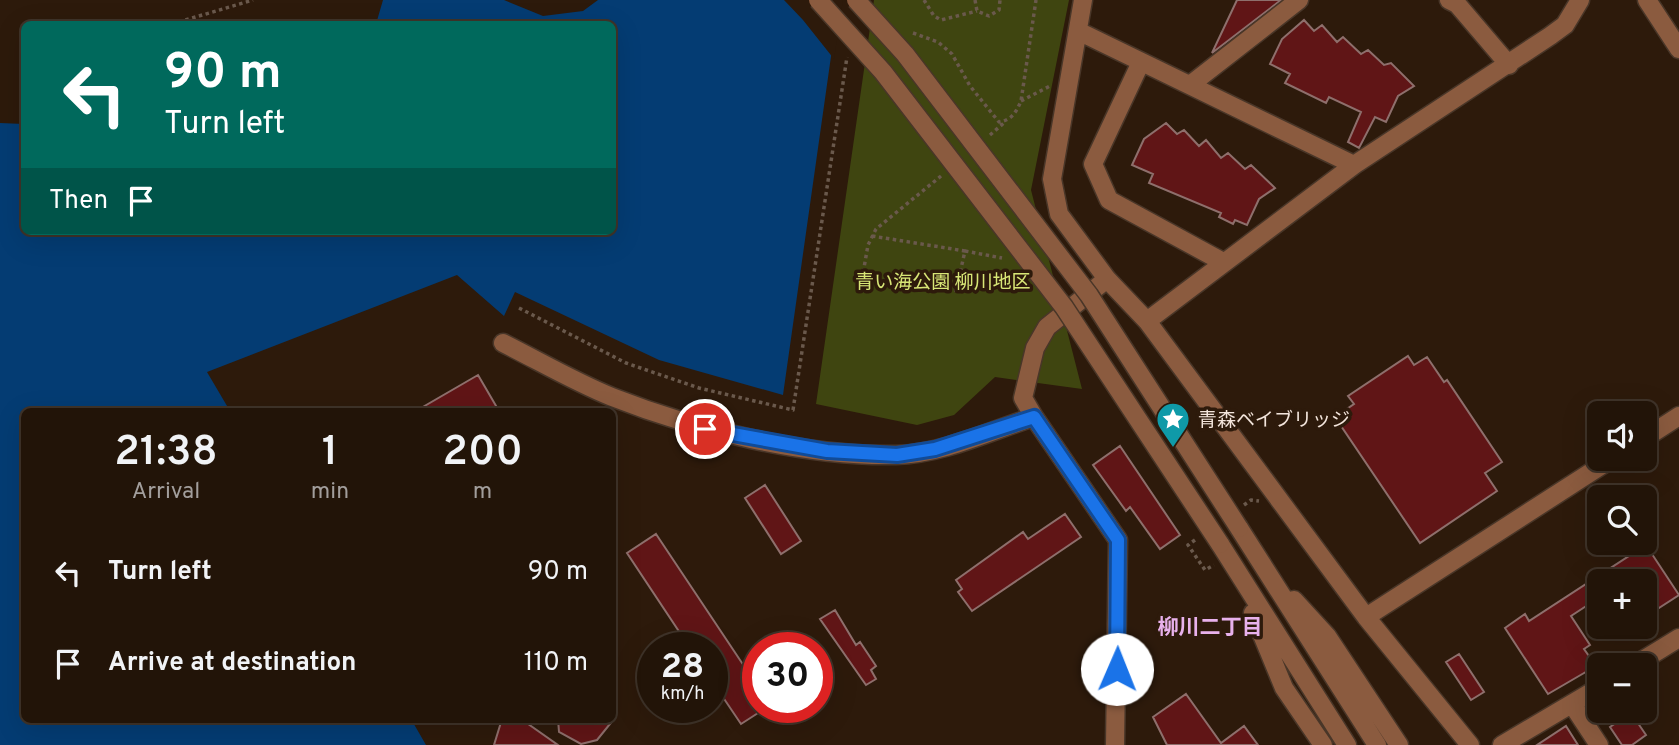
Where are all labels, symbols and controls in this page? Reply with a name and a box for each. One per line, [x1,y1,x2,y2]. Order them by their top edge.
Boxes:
text: 90 m [164,44,282,106]
icon: left [49,49,140,140]
text: Turn left [164,105,285,145]
icon: arrive [122,182,160,220]
text: Then [49,185,108,218]
park label: 青い海公園 柳川地区 [855,271,1031,295]
pin [675,399,735,459]
place icon: 青森ベイブリッジ [1154,400,1192,449]
map controls [1587,401,1657,723]
button: sound [1587,401,1657,471]
place label: 青森ベイブリッジ [1198,409,1350,433]
icon: arrive [686,410,724,448]
text: 21:38 [114,427,218,480]
text: 1 [322,427,338,480]
text: 200 [442,427,523,480]
text: Arrival [132,478,200,507]
text: min [311,478,349,507]
text: m [473,478,492,507]
button: search [1587,485,1657,555]
icon: left [49,554,87,592]
text: Turn left [108,556,212,589]
text: 90 m [528,556,588,589]
button: + [1587,569,1657,639]
district label: 柳川二丁目 [1158,615,1263,642]
speed limit sign: 30 [742,632,833,723]
position arrow [1080,632,1154,706]
icon: arrive [49,645,87,683]
text: 28 [661,646,704,690]
text: Arrive at destination [108,647,356,680]
text: 110 m [524,647,588,680]
button: − [1587,653,1657,723]
text: km/h [661,683,704,706]

